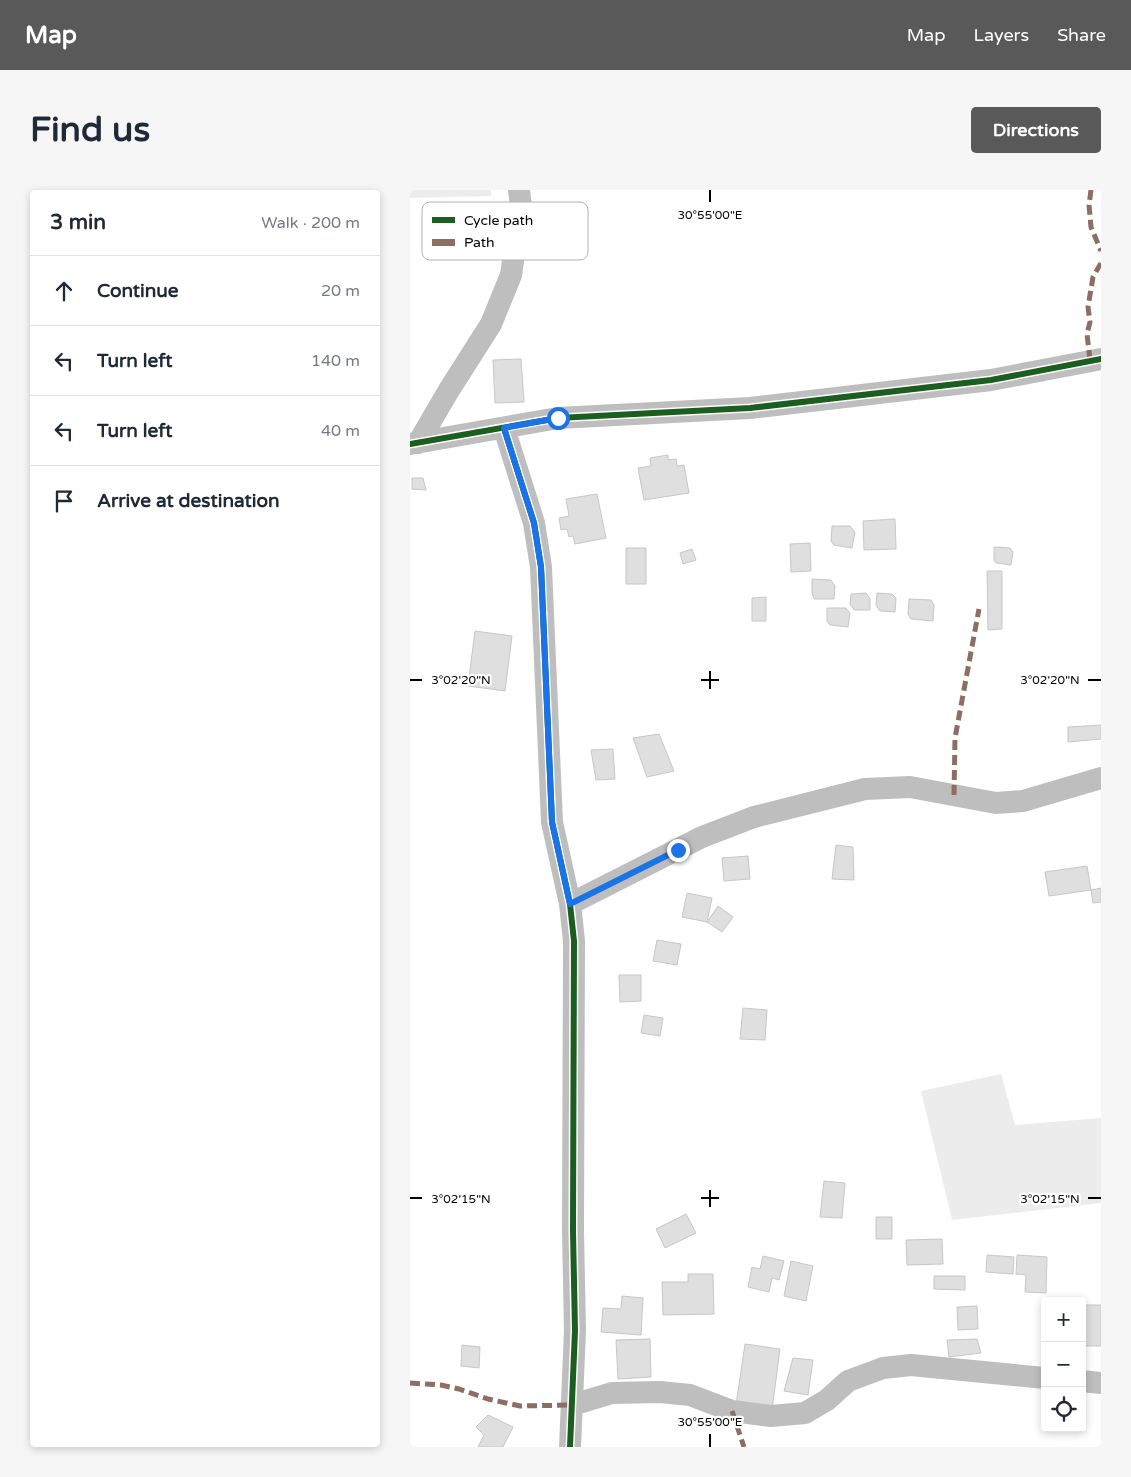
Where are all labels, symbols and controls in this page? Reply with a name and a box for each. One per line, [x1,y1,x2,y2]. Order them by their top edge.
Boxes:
text: Map [25,21,77,50]
text: Map [907,24,946,46]
text: Layers [974,24,1029,46]
text: Share [1057,24,1106,46]
button: Directions [971,107,1101,153]
text: Find us [30,109,150,151]
legend [422,202,588,260]
text: 30°55'00"E [677,208,743,222]
text: 3 min [50,210,106,235]
text: Cycle path [464,212,533,229]
text: Walk · 200 m [261,213,360,233]
text: Path [464,234,495,251]
icon: ahead [50,277,78,305]
text: Continue [97,280,179,302]
text: 20 m [321,281,360,301]
icon: left [50,347,78,375]
text: Turn left [97,350,173,372]
text: 140 m [311,351,360,371]
route start [547,407,570,430]
icon: left [50,417,78,445]
text: Turn left [97,420,173,442]
text: 40 m [321,421,360,441]
icon: arrive [50,487,78,515]
text: Arrive at destination [97,490,280,512]
text: 3°02'20"N [431,673,491,687]
text: 3°02'20"N [1020,673,1080,687]
route end [667,839,690,862]
text: 3°02'15"N [431,1192,491,1206]
text: 3°02'15"N [1020,1192,1080,1206]
map controls [1041,1297,1086,1432]
button: + [1041,1297,1086,1342]
button: − [1041,1342,1086,1387]
button: locate [1041,1387,1086,1432]
text: 30°55'00"E [677,1415,743,1429]

